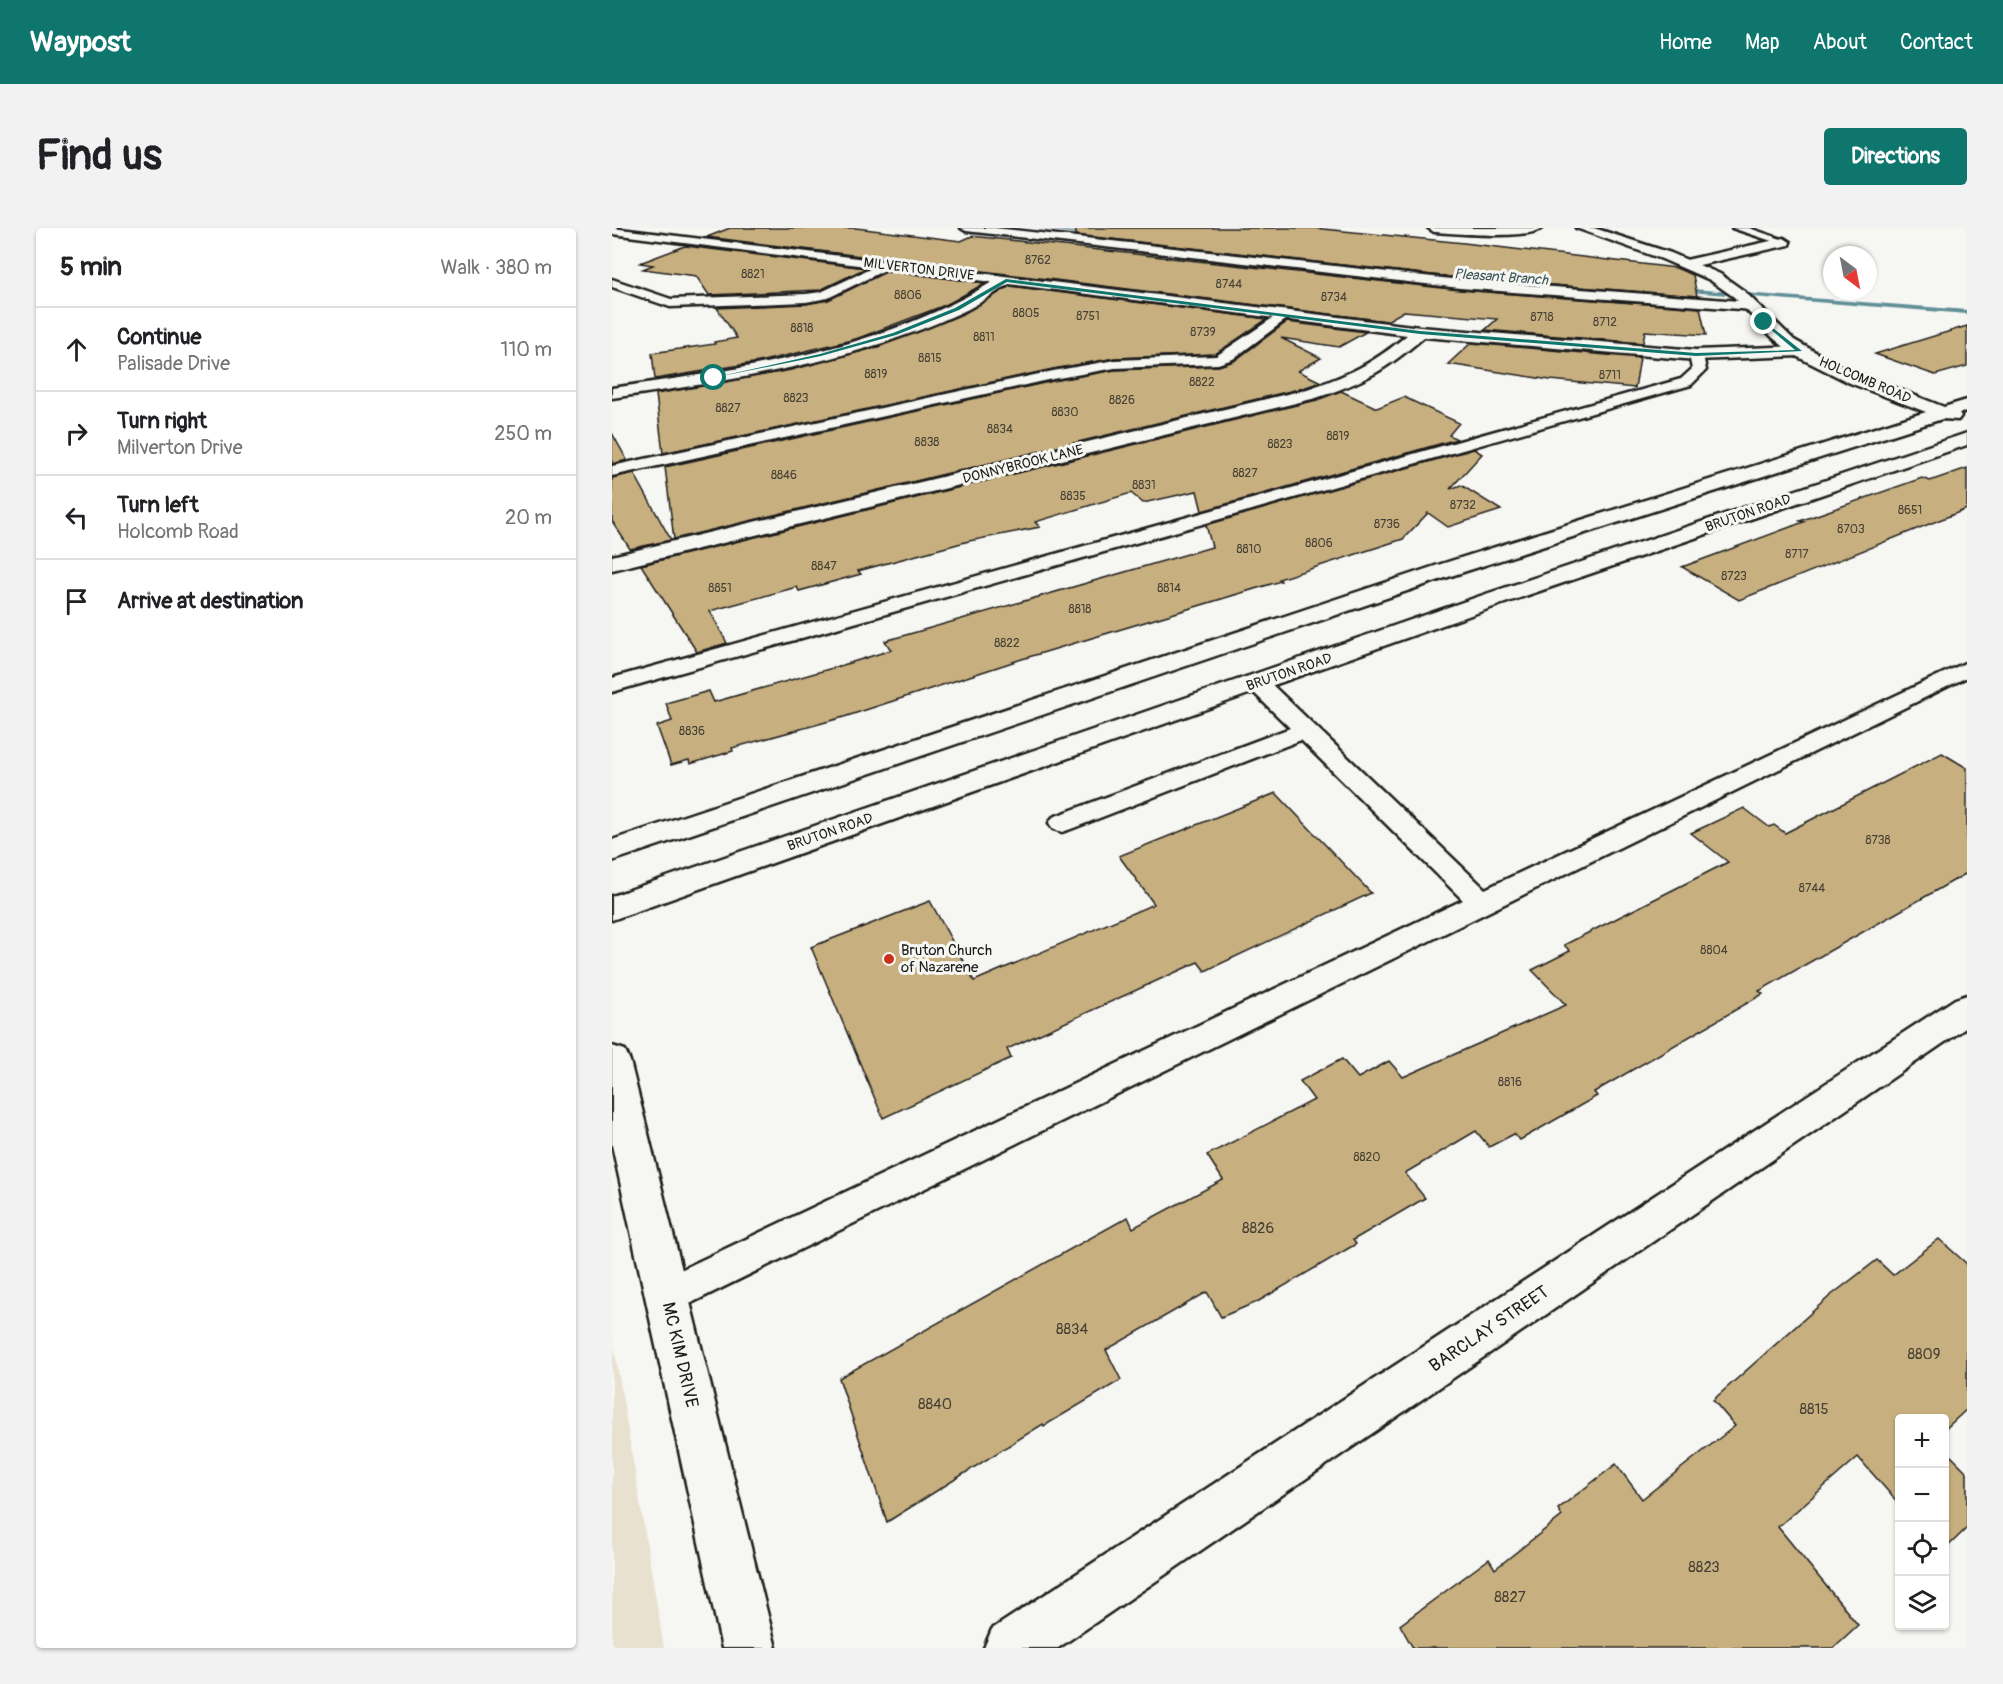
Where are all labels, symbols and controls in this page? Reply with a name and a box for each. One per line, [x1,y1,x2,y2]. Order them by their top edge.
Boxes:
text: Waypost [30,25,131,60]
text: Home [1659,29,1712,56]
text: Map [1745,29,1780,56]
text: About [1813,29,1867,56]
text: Contact [1900,29,1973,56]
button: Directions [1824,128,1967,185]
text: Find us [36,130,162,182]
north arrow [1823,246,1877,300]
text: 5 min [60,251,122,283]
house number: 8762 [1025,253,1051,268]
street label: MILVERTON DRIVE [863,254,975,284]
text: Walk · 380 m [440,255,552,280]
water label: Pleasant Branch [1454,265,1550,289]
house number: 8821 [741,267,765,282]
house number: 8744 [1216,277,1242,292]
house number: 8806 [894,288,922,303]
house number: 8734 [1321,290,1347,305]
house number: 8805 [1013,306,1039,321]
route end [1750,308,1776,334]
house number: 8751 [1076,309,1100,324]
house number: 8718 [1530,310,1554,325]
house number: 8712 [1593,315,1617,330]
house number: 8818 [791,321,813,336]
text: Continue [117,323,201,351]
house number: 8739 [1190,325,1216,340]
house number: 8811 [973,330,995,345]
icon: ahead [60,333,93,366]
text: 110 m [501,337,552,362]
text: Palisade Drive [117,351,230,376]
house number: 8815 [918,351,942,366]
street label: HOLCOMB ROAD [1816,353,1914,407]
route start [700,364,726,390]
house number: 8819 [865,367,887,382]
house number: 8711 [1599,368,1621,383]
house number: 8822 [1189,375,1215,390]
house number: 8823 [783,391,809,406]
house number: 8826 [1109,393,1135,408]
house number: 8827 [715,401,741,416]
house number: 8830 [1052,405,1079,420]
text: Turn right [117,407,207,435]
icon: right [60,417,93,450]
text: 250 m [494,421,552,446]
house number: 8834 [987,422,1013,437]
house number: 8819 [1327,429,1349,444]
text: Milverton Drive [117,435,243,460]
house number: 8838 [915,435,939,450]
house number: 8823 [1267,437,1293,452]
street label: DONNYBROOK LANE [961,441,1085,487]
house number: 8827 [1232,466,1258,481]
house number: 8846 [771,468,797,483]
house number: 8831 [1132,478,1156,493]
house number: 8835 [1060,489,1086,504]
street label: BRUTON ROAD [1703,490,1793,536]
text: Turn left [117,491,199,519]
house number: 8732 [1450,498,1476,513]
icon: left [60,501,93,534]
house number: 8651 [1898,503,1922,518]
text: 20 m [505,505,552,530]
house number: 8736 [1374,517,1400,532]
text: Holcomb Road [117,519,239,544]
house number: 8703 [1837,522,1865,537]
house number: 8806 [1305,536,1333,551]
house number: 8810 [1237,542,1261,557]
house number: 8717 [1785,547,1809,562]
house number: 8847 [811,559,837,574]
house number: 8723 [1721,569,1747,584]
house number: 8851 [708,581,732,596]
house number: 8814 [1157,581,1181,596]
icon: arrive [60,585,93,618]
text: Arrive at destination [117,587,303,615]
house number: 8818 [1069,602,1091,617]
house number: 8822 [994,636,1020,651]
street label: BRUTON ROAD [1244,649,1334,695]
house number: 8836 [679,724,705,739]
street label: BRUTON ROAD [785,809,875,855]
house number: 8738 [1865,833,1891,848]
house number: 8744 [1799,881,1825,896]
place label: Bruton Church of Nazarene [901,941,992,977]
house number: 8804 [1700,943,1728,958]
marker: Bruton Church of Nazarene [882,952,896,966]
house number: 8816 [1498,1075,1522,1090]
house number: 8820 [1353,1150,1381,1165]
house number: 8826 [1242,1219,1274,1238]
street label: BARCLAY STREET [1425,1281,1553,1377]
street label: MC KIM DRIVE [657,1300,703,1410]
house number: 8834 [1056,1320,1088,1339]
house number: 8809 [1907,1345,1941,1364]
house number: 8840 [918,1395,952,1414]
house number: 8815 [1799,1400,1829,1419]
map controls [1895,1414,1949,1630]
button: + [1895,1414,1949,1468]
button: − [1895,1468,1949,1522]
button: locate [1895,1522,1949,1576]
house number: 8823 [1688,1558,1720,1577]
button: layers [1895,1576,1949,1630]
house number: 8827 [1494,1588,1526,1607]

